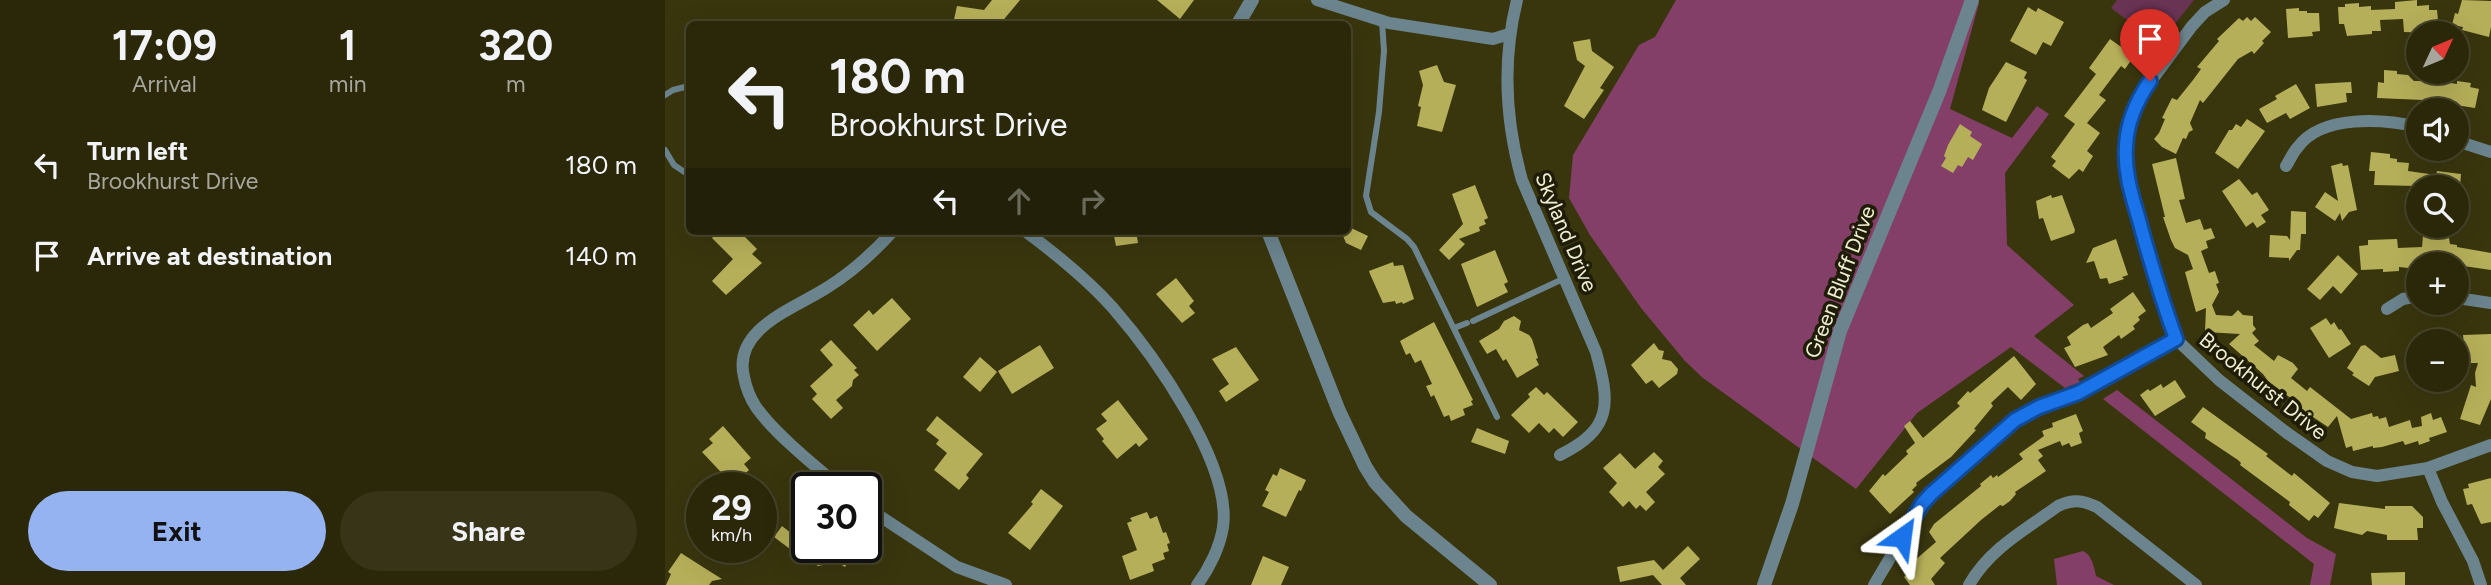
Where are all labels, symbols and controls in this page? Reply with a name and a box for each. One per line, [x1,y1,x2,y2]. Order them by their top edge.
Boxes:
pin [2120,9,2180,81]
text: 17:09 [112,20,217,71]
text: 1 [339,20,357,71]
text: 320 [478,20,553,71]
icon: arrive [2131,20,2169,58]
north arrow [2406,21,2469,84]
map controls [2406,21,2469,392]
text: 180 m [829,46,966,105]
icon: left [714,49,805,140]
text: Arrival [132,70,197,98]
text: min [329,70,367,98]
text: m [506,70,526,98]
button: sound [2406,98,2469,161]
text: Brookhurst Drive [829,106,1067,144]
text: Turn left [87,135,188,167]
icon: left [28,146,66,184]
text: 180 m [565,149,637,181]
text: Brookhurst Drive [87,167,258,195]
street label: Skyland Drive [1530,168,1603,295]
button: search [2406,175,2469,238]
icon: left [927,182,965,220]
icon: ahead [1000,182,1038,220]
icon: right [1073,182,1111,220]
street label: Green Bluff Drive [1799,202,1880,362]
icon: arrive [28,237,66,275]
text: Arrive at destination [87,240,332,272]
text: 140 m [565,240,637,272]
button: + [2406,252,2469,315]
street label: Brookhurst Drive [2195,327,2332,445]
button: − [2406,329,2469,392]
speed limit sign: 30 [791,472,882,563]
text: 29 [711,487,752,529]
button: Exit [28,491,326,571]
button: Share [340,491,637,571]
position arrow [1865,500,1939,574]
text: km/h [711,524,752,546]

